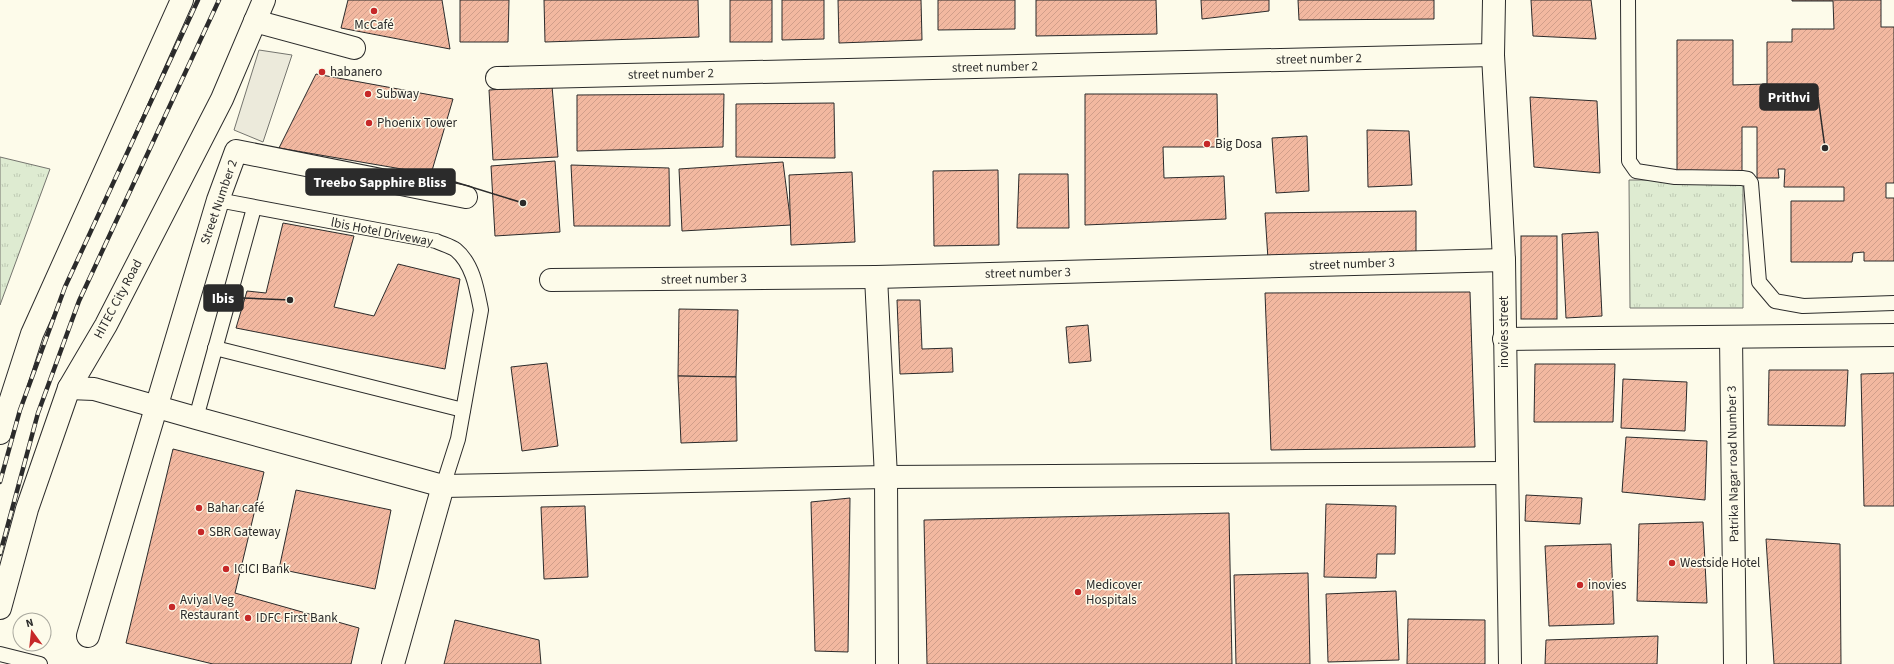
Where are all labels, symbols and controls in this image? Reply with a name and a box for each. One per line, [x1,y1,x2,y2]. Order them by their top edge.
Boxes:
marker: McCafé [369,6,379,16]
place label: McCafé [354,16,394,34]
street label: street number 2 [1276,49,1362,69]
street label: street number 2 [952,57,1038,77]
place label: habanero [330,63,382,81]
street label: street number 2 [628,64,714,84]
marker: habanero [317,67,327,77]
callout: Prithvi [1760,84,1818,110]
place label: Subway [376,85,419,103]
text: Prithvi [1768,88,1810,108]
marker: Subway [363,89,373,99]
place label: Phoenix Tower [377,114,457,132]
marker: Phoenix Tower [364,118,374,128]
place label: Big Dosa [1215,135,1262,153]
marker: Big Dosa [1202,139,1212,149]
street label: Street Number 2 [196,157,242,247]
callout: Treebo Sapphire Bliss [306,169,455,195]
text: Treebo Sapphire Bliss [313,173,447,193]
street label: lbis Hotel Driveway [329,213,435,251]
street label: street number 3 [1309,254,1395,274]
street label: HITEC City Road [90,256,146,342]
street label: street number 3 [985,263,1071,283]
street label: street number 3 [661,269,747,289]
callout: Ibis [204,285,243,311]
text: Ibis [212,289,234,309]
street label: inovies street [1495,295,1513,368]
street label: Patrika Nagar road Number 3 [1723,385,1743,543]
place label: Bahar café [207,499,264,517]
marker: Bahar café [194,503,204,513]
place label: SBR Gateway [209,523,281,541]
marker: SBR Gateway [196,527,206,537]
place label: Westside Hotel [1680,554,1760,572]
marker: Westside Hotel [1667,558,1677,568]
place label: ICICI Bank [234,560,290,578]
marker: ICICI Bank [221,564,231,574]
place label: Medicover Hospitals [1086,576,1142,609]
place label: inovies [1588,576,1627,594]
marker: inovies [1575,580,1585,590]
marker: Medicover Hospitals [1073,587,1083,597]
place label: Aviyal Veg Restaurant [180,591,240,624]
marker: Aviyal Veg Restaurant [167,602,177,612]
place label: IDFC First Bank [256,609,338,627]
north arrow [12,612,52,652]
marker: IDFC First Bank [243,613,253,623]
text: N [24,615,35,631]

